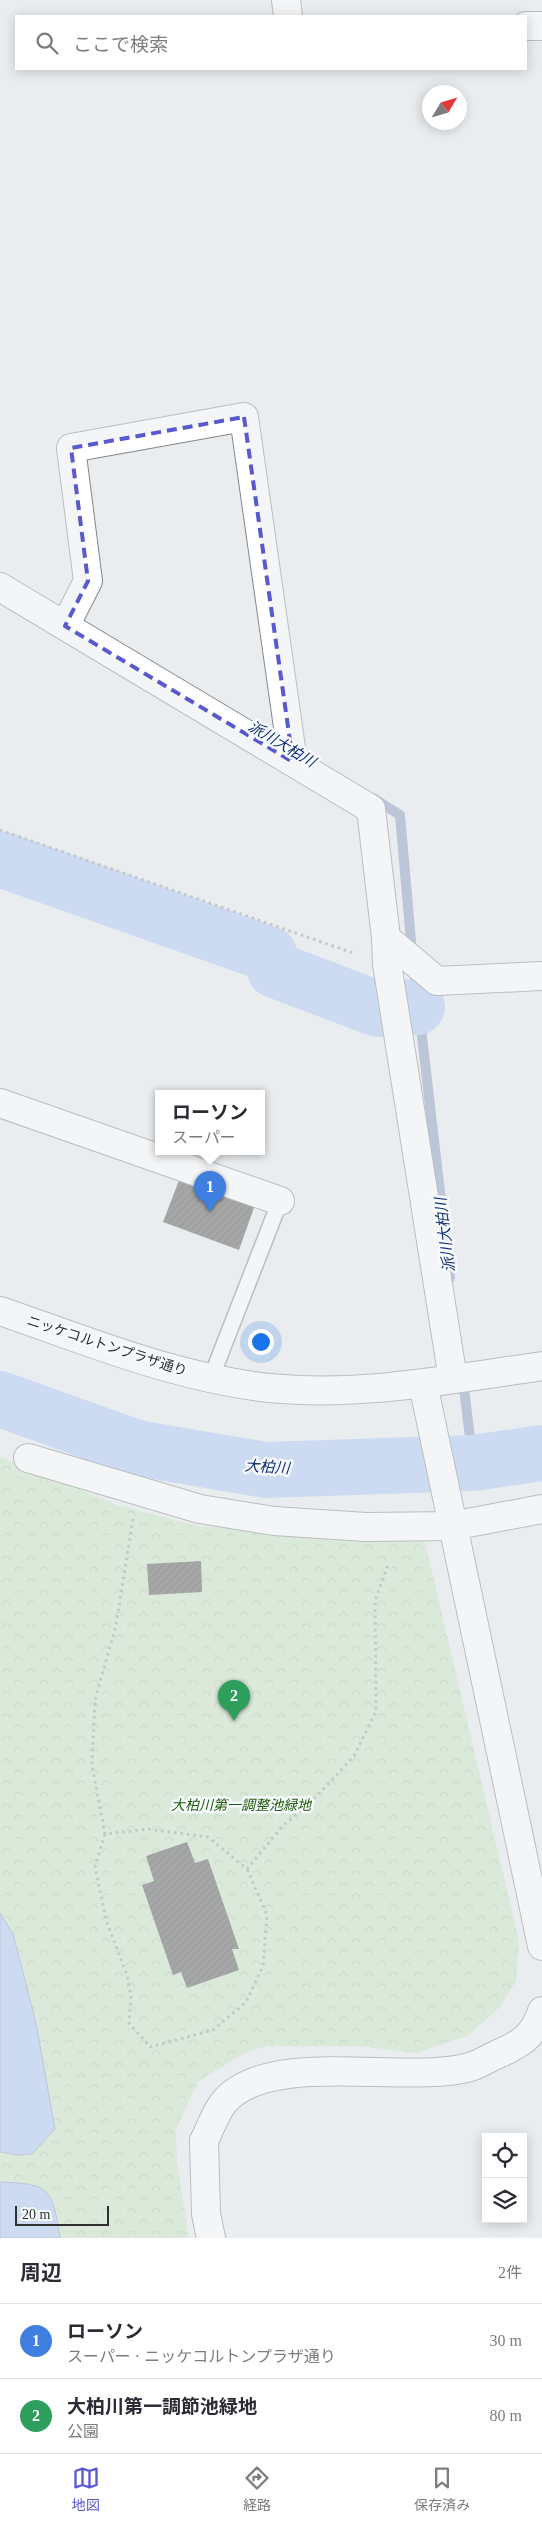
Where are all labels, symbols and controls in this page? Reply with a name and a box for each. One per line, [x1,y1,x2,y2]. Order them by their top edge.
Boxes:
search box [15,15,527,70]
icon: search [33,29,61,57]
text: ここで検索 [73,34,168,55]
north arrow [422,85,467,130]
water label: 派川大柏川 [246,718,320,771]
popup [155,1090,265,1155]
text: ローソン [172,1102,248,1123]
text: スーパー [172,1129,236,1146]
pin: 1 [194,1171,226,1212]
water label: 派川大柏川 [432,1195,458,1273]
street label: ニッケコルトンプラザ通り [25,1313,189,1379]
your location [248,1329,274,1355]
water label: 大柏川 [244,1457,292,1477]
pin: 2 [218,1680,250,1721]
park label: 大柏川第一調整池緑地 [171,1798,313,1813]
map controls [482,2133,527,2223]
button: locate [482,2133,527,2178]
button: layers [482,2178,527,2223]
scale bar [15,2203,109,2226]
text: 20 m [22,2207,50,2222]
text: 周辺 [20,2261,62,2285]
text: 2件 [498,2264,522,2281]
text: ローソン [67,2321,143,2342]
text: 1 [32,2332,40,2349]
text: 30 m [490,2332,522,2349]
text: スーパー · ニッケコルトンプラザ通り [67,2348,336,2365]
text: 大柏川第一調節池緑地 [67,2396,257,2417]
text: 2 [32,2407,40,2424]
text: 80 m [490,2407,522,2424]
text: 公園 [67,2423,99,2440]
tab: 地図 [72,2464,100,2514]
tab: 経路 [243,2464,271,2514]
tab: 保存済み [414,2464,470,2514]

